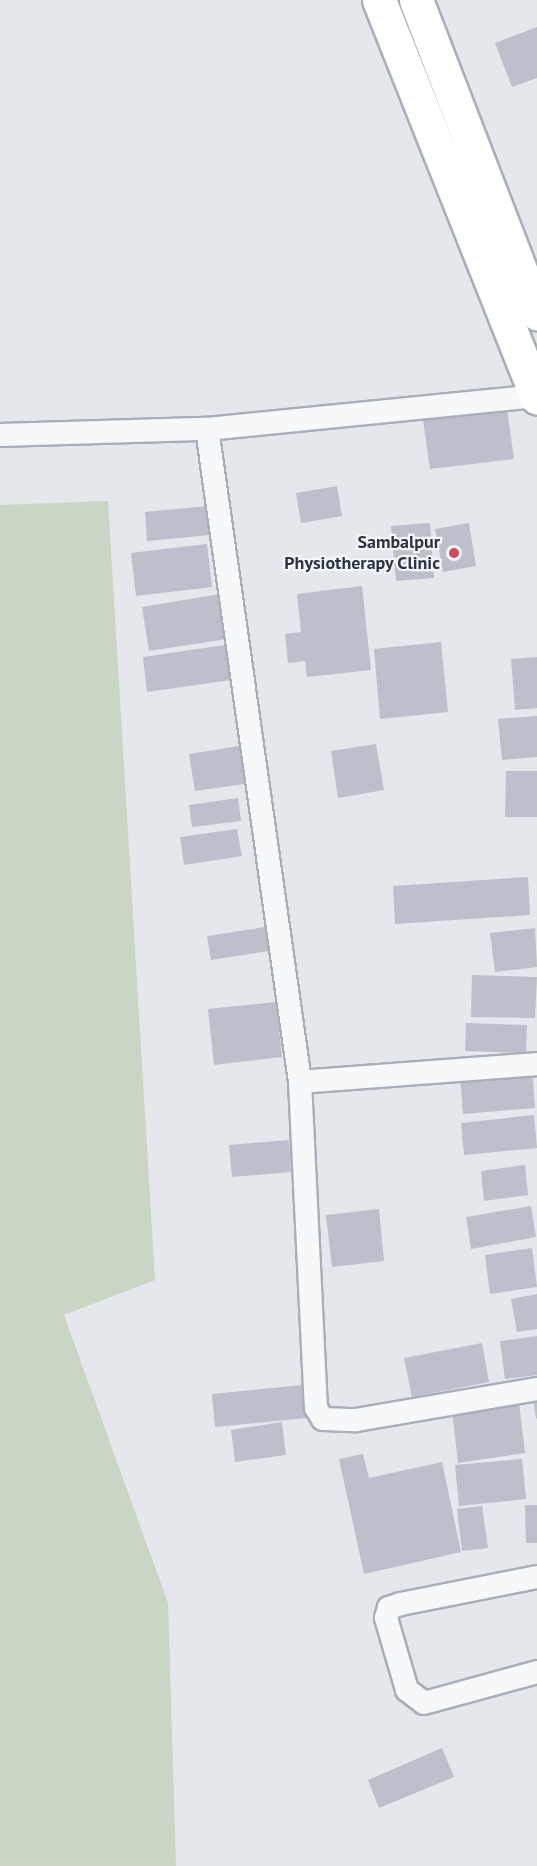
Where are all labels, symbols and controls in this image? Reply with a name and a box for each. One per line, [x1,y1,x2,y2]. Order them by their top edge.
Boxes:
place label: Sambalpur Physiotherapy Clinic [283,532,440,574]
marker: Sambalpur Physiotherapy Clinic [445,544,463,562]

